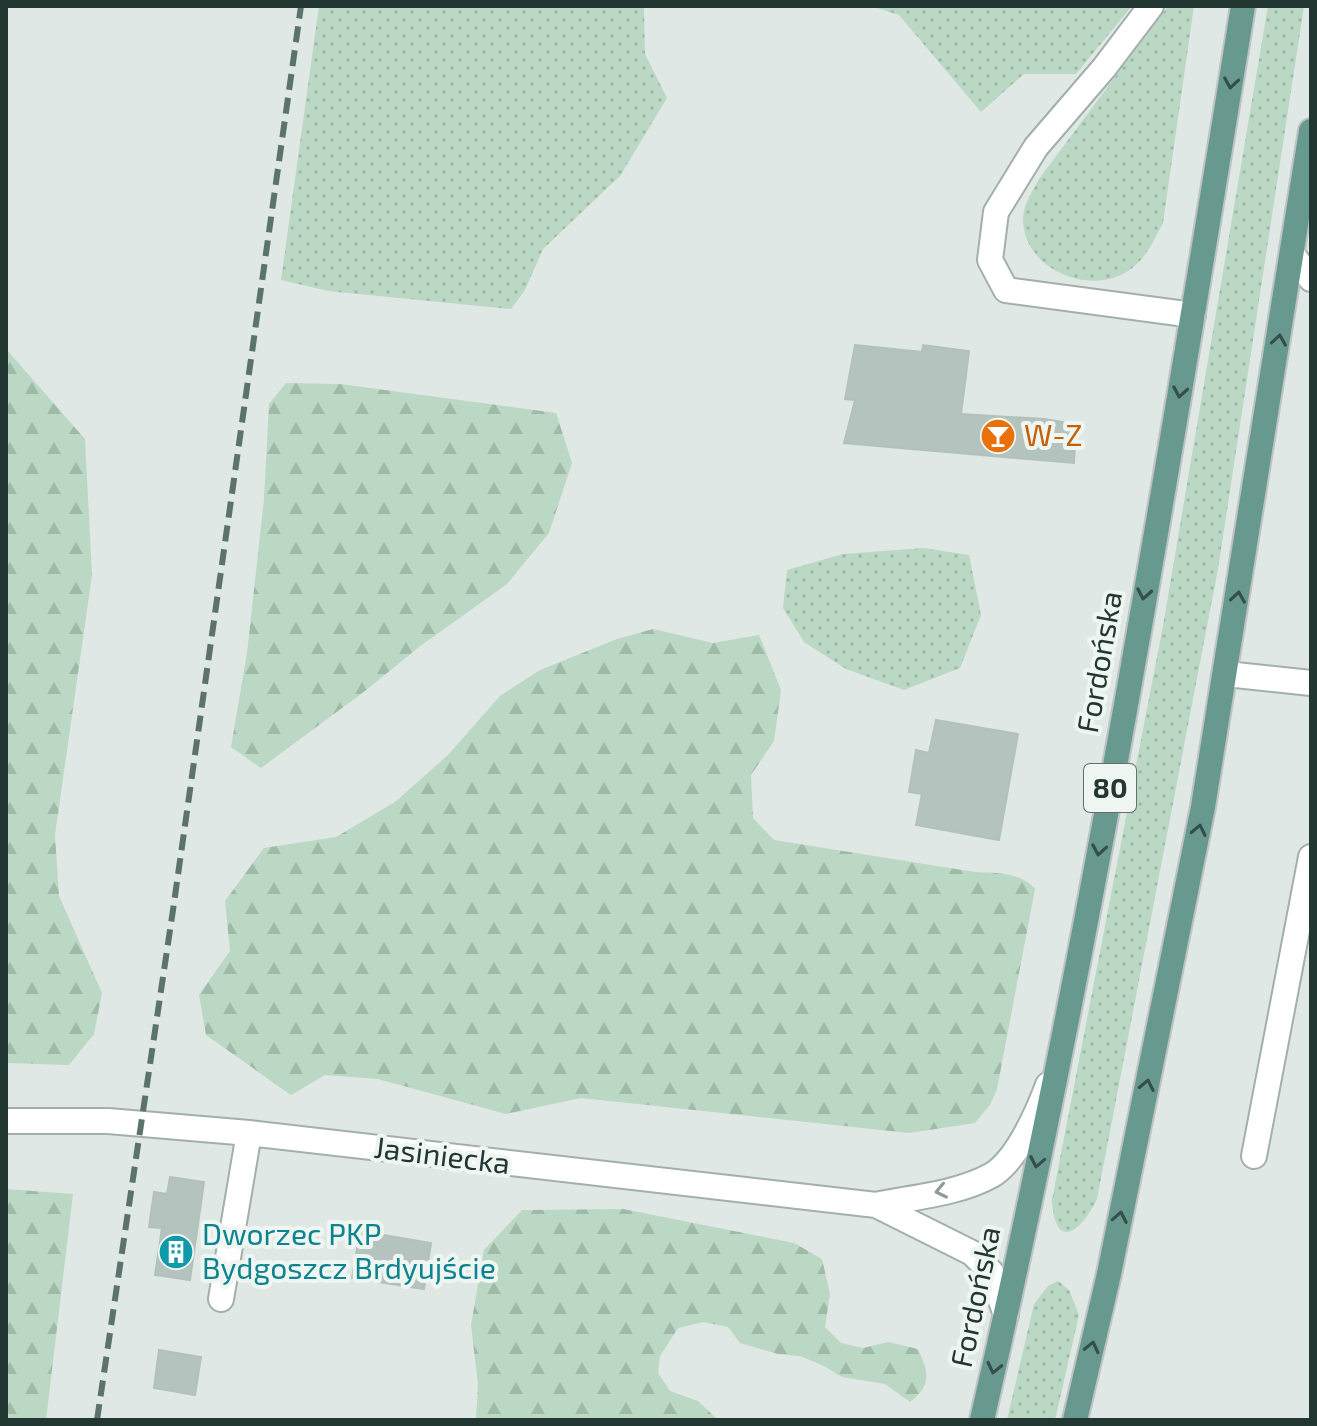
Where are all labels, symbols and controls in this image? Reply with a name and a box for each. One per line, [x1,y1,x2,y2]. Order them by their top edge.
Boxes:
one-way arrow [1223,76,1240,90]
one-way arrow [1270,333,1287,347]
one-way arrow [1172,385,1189,398]
place label: W-Z [1024,416,1082,452]
bar icon: W-Z [979,417,1017,455]
street label: Fordońska [1068,588,1128,735]
one-way arrow [1137,588,1154,601]
one-way arrow [1229,590,1246,603]
road number: 80 [1084,764,1136,812]
one-way arrow [1190,824,1207,837]
one-way arrow [1091,844,1108,857]
one-way arrow [1138,1078,1155,1092]
street label: Jasiniecka [372,1128,512,1180]
one-way arrow [1029,1154,1046,1168]
one-way arrow [935,1182,948,1199]
one-way arrow [1111,1211,1128,1225]
place label: Dworzec PKP Bydgoszcz Brdyujście [202,1215,496,1285]
street label: Fordońska [942,1223,1007,1370]
building icon: Dworzec PKP Bydgoszcz Brdyujście [157,1233,195,1271]
one-way arrow [1083,1340,1100,1354]
one-way arrow [986,1360,1003,1374]

